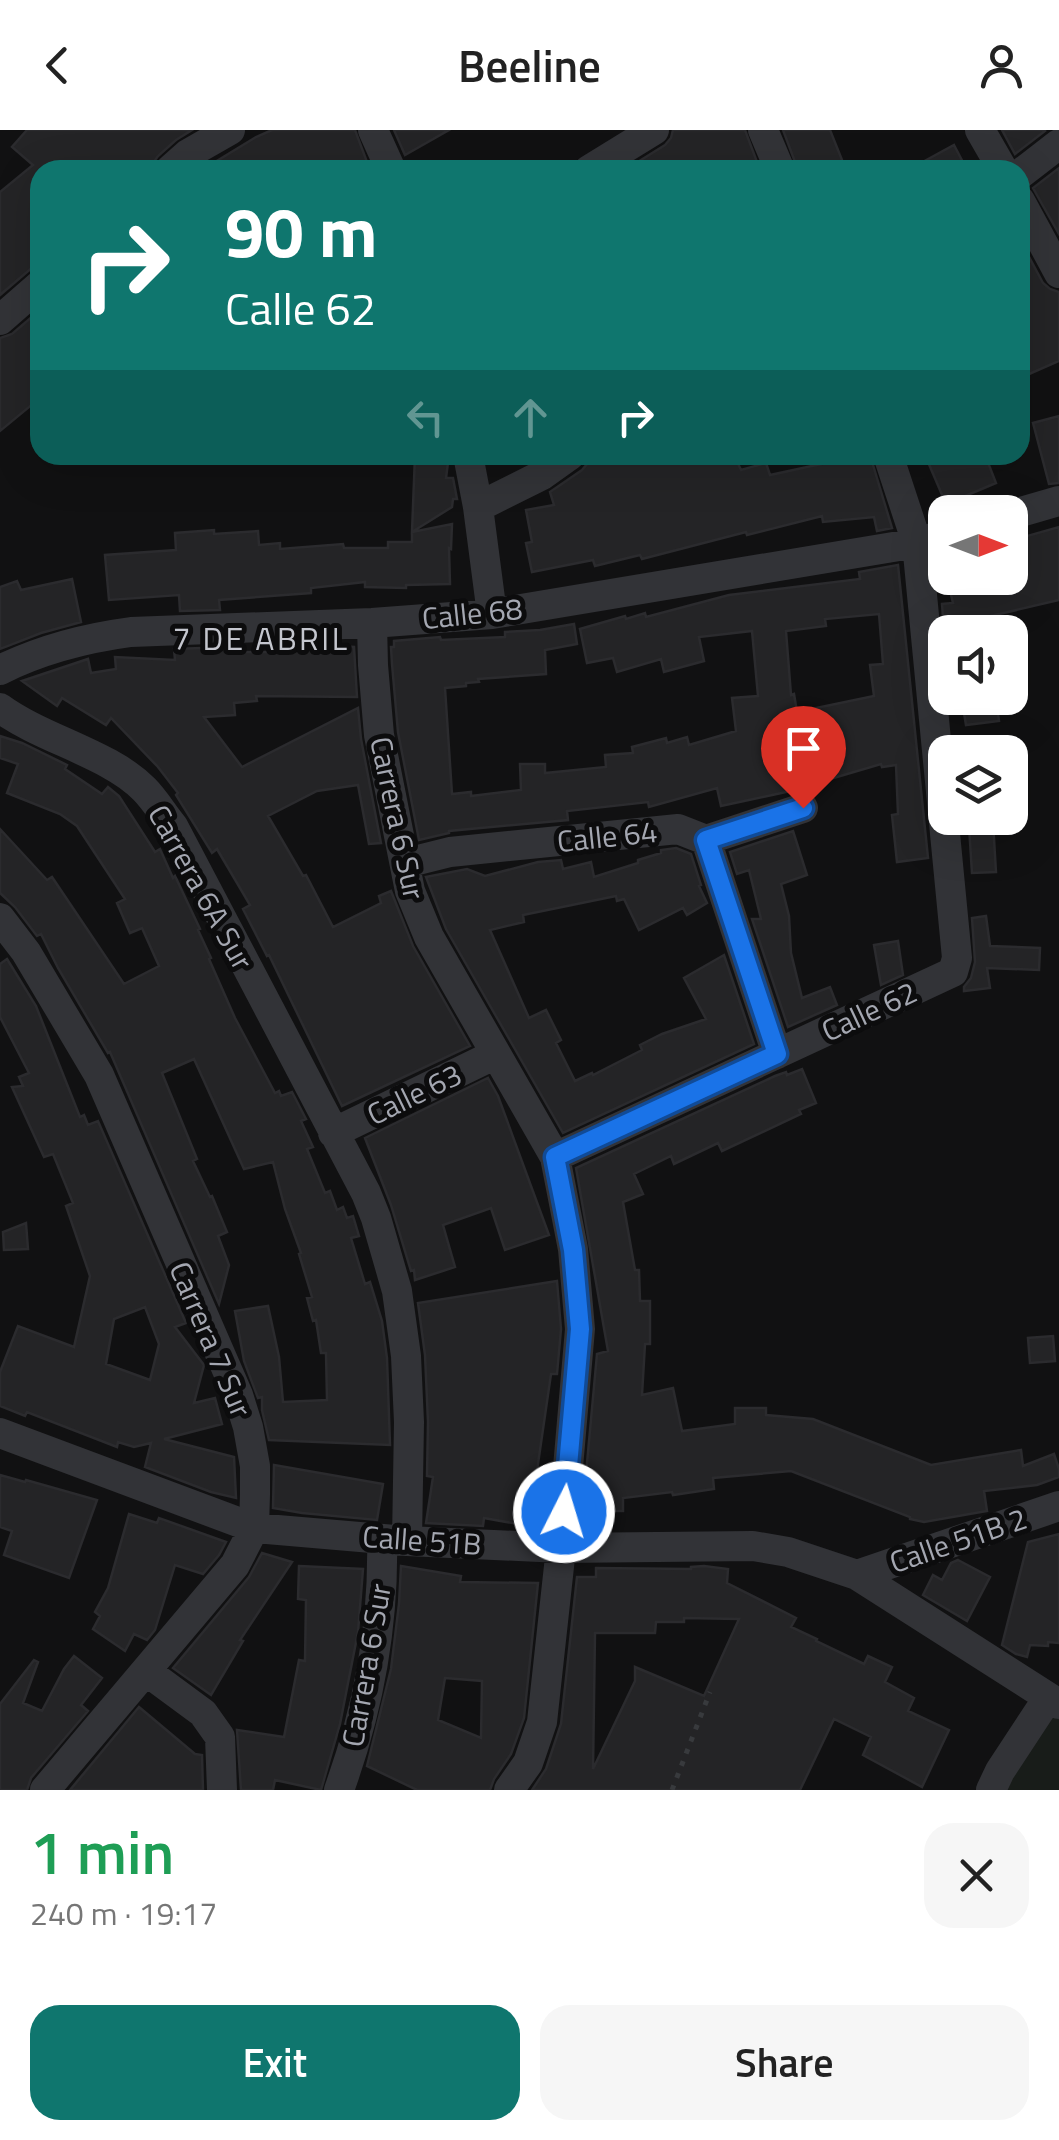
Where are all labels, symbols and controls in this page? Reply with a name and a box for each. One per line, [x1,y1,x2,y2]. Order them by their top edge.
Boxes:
text: Beeline [458,31,601,99]
icon: back [30,38,85,93]
icon: person [974,38,1029,93]
text: 90 m [225,178,378,284]
icon: right [60,200,190,330]
text: Calle 62 [225,274,376,342]
icon: left [398,390,453,445]
icon: ahead [503,390,558,445]
icon: right [608,390,663,445]
north arrow [928,495,1028,595]
map controls [928,495,1028,835]
street label: Calle 68 [420,585,524,641]
district label: 7 DE ABRIL [172,614,350,662]
button: sound [928,615,1028,715]
pin [761,706,846,809]
icon: arrive [776,721,831,776]
street label: Carrera 6 Sur [358,733,438,903]
button: layers [928,735,1028,835]
street label: Carrera 6A Sur [137,796,265,978]
street label: Calle 64 [555,808,659,864]
street label: Calle 62 [814,969,924,1053]
street label: Calle 63 [359,1051,469,1137]
street label: Carrera 7 Sur [158,1254,264,1424]
position arrow [512,1460,616,1564]
street label: Calle 51B 2 [883,1495,1033,1585]
street label: Calle 51B [361,1513,483,1567]
street label: Carrera 6 Sur [329,1580,403,1750]
text: 1 min [30,1806,174,1897]
button: close [924,1823,1029,1928]
text: 240 m · 19:17 [30,1889,217,1937]
button: Exit [30,2005,520,2120]
button: Share [540,2005,1029,2120]

